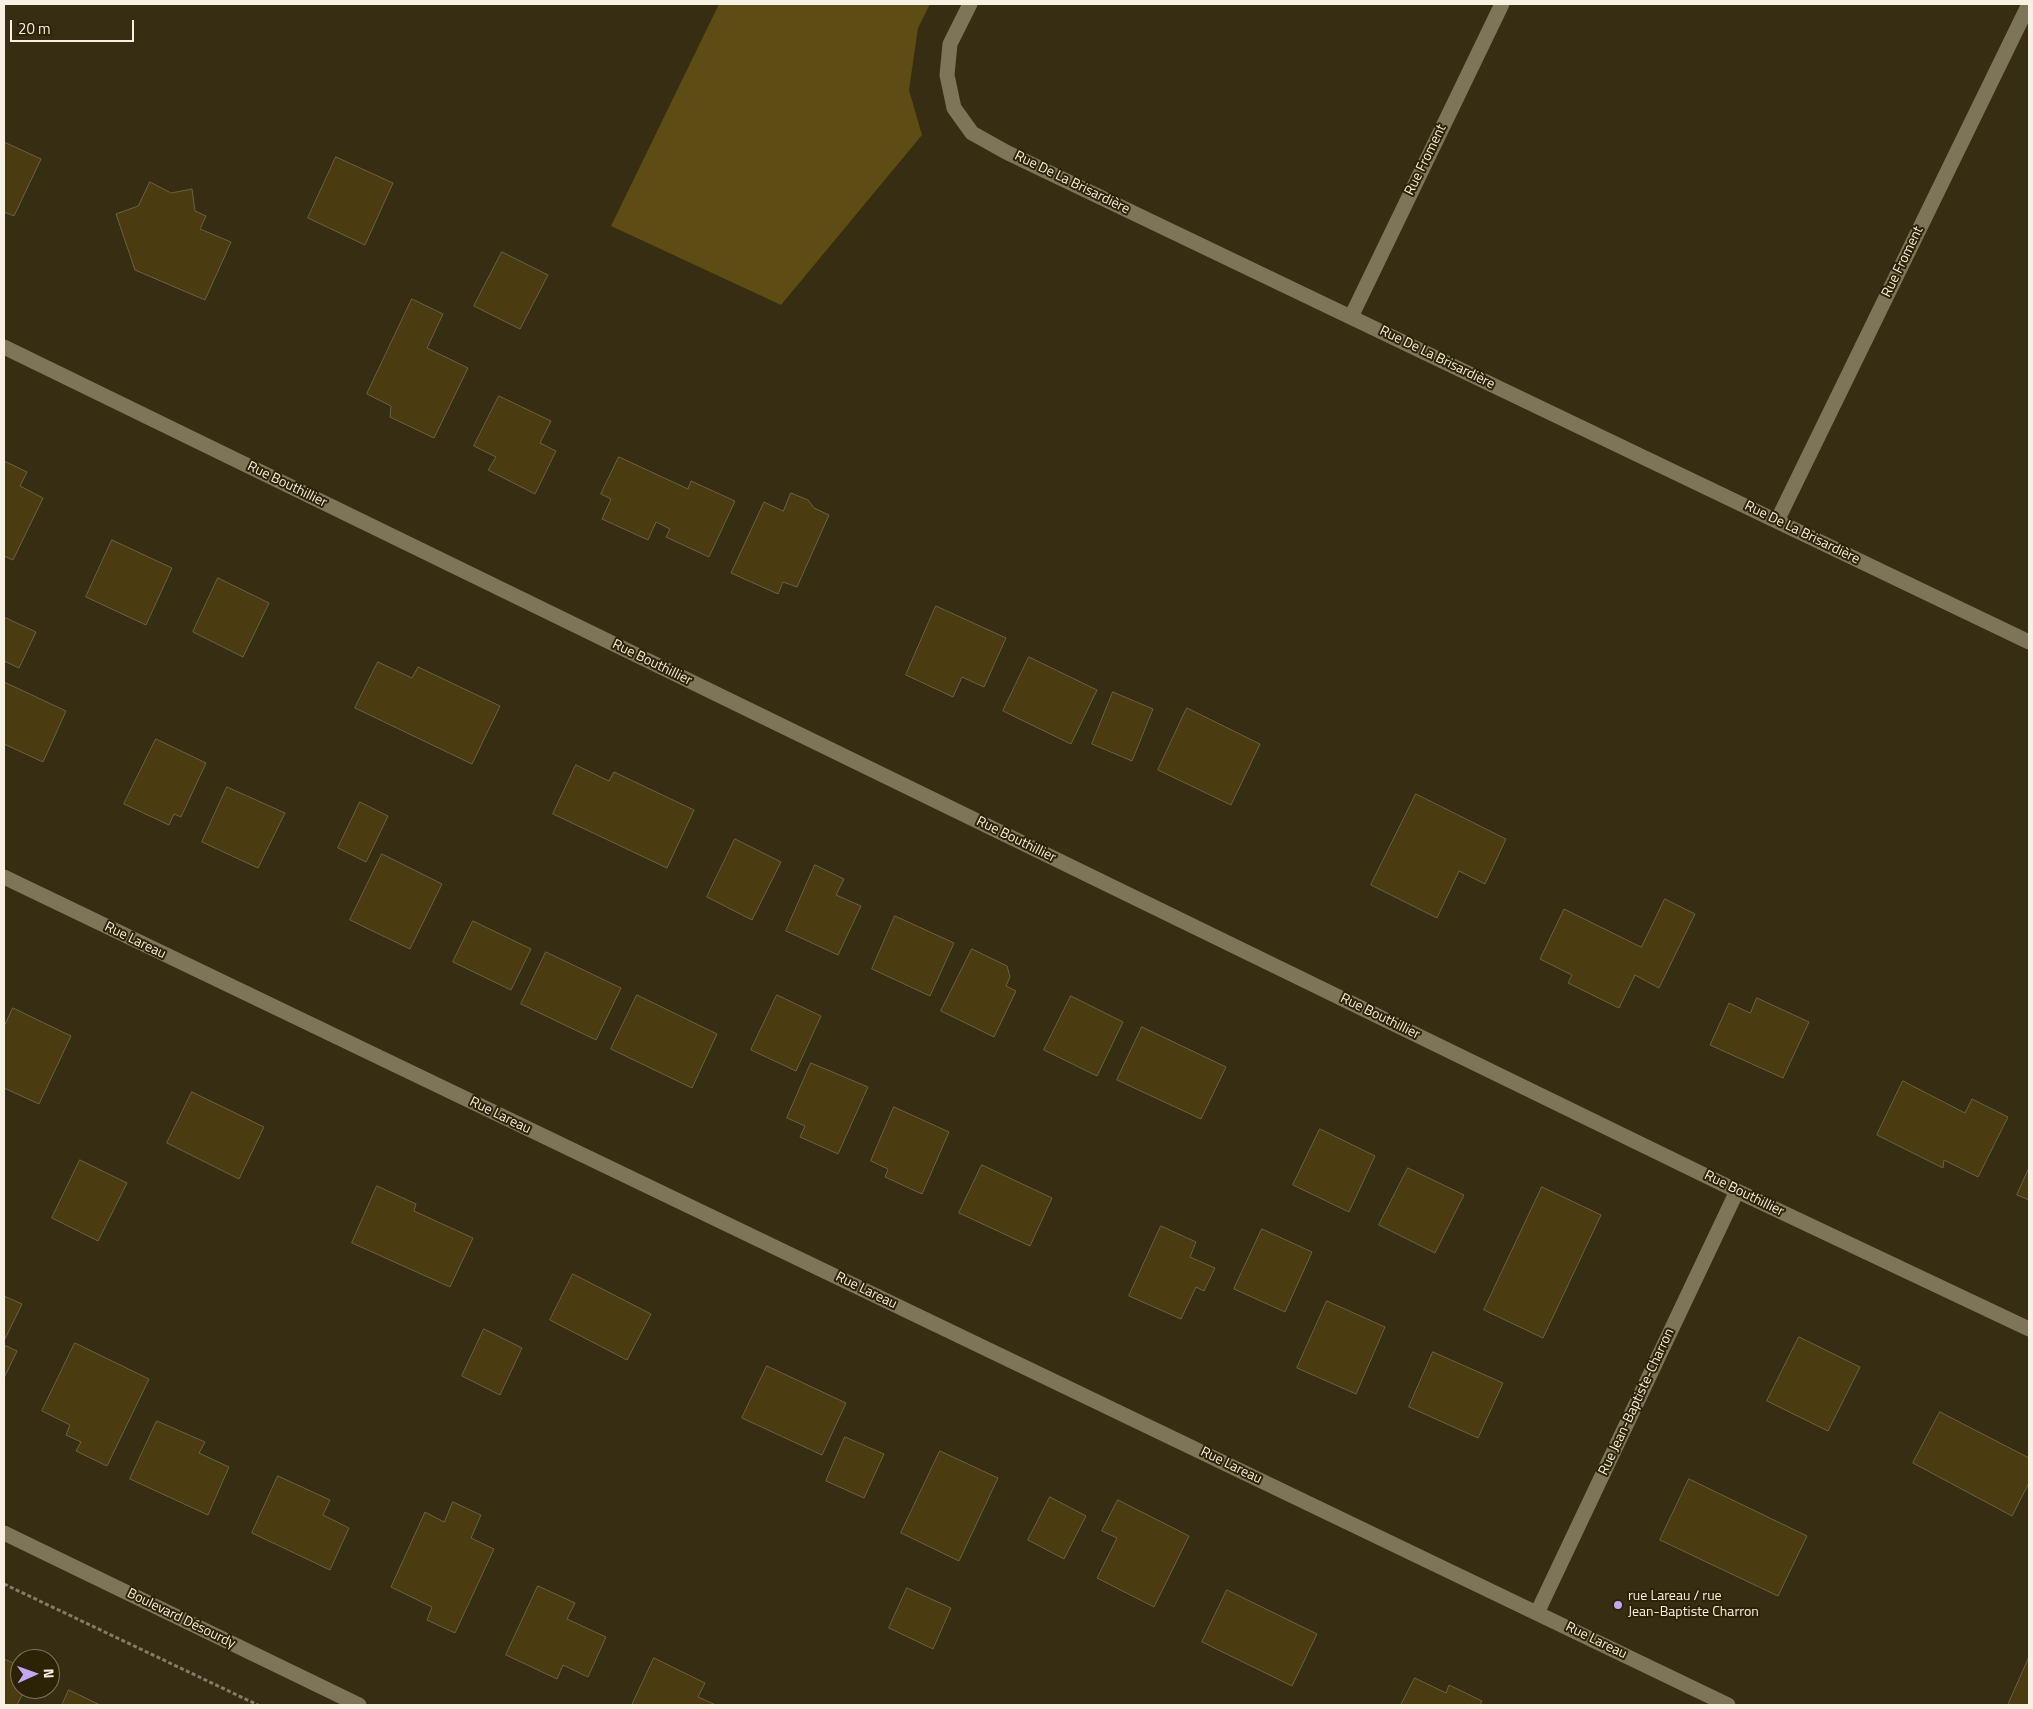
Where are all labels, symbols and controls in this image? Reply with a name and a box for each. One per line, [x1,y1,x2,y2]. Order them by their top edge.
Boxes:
scale bar [12,10,136,42]
text: 20 m [18,17,51,40]
street label: Rue Froment [1402,122,1450,198]
street label: Rue De La Brisardière [1012,148,1132,218]
street label: Rue Froment [1879,224,1927,300]
street label: Rue De La Brisardière [1377,323,1497,393]
street label: Rue Bouthillier [244,458,330,512]
street label: Rue De La Brisardière [1742,498,1862,568]
street label: Rue Bouthillier [609,636,695,690]
street label: Rue Bouthillier [973,813,1059,867]
street label: Rue Lareau [102,919,168,963]
street label: Rue Bouthillier [1337,990,1423,1044]
street label: Rue Lareau [467,1094,533,1138]
street label: Rue Bouthillier [1701,1167,1787,1221]
street label: Rue Lareau [833,1269,899,1313]
street label: Rue Jean-Baptiste-Charron [1596,1326,1678,1478]
street label: Rue Lareau [1198,1444,1264,1488]
street label: Boulevard Désourdy [124,1585,238,1653]
place label: rue Lareau / rue Jean-Baptiste Charron [1628,1589,1759,1621]
marker: rue Lareau / rue Jean-Baptiste Charron [1612,1599,1624,1611]
street label: Rue Lareau [1563,1619,1629,1663]
north arrow [10,1649,60,1699]
text: N [39,1668,60,1679]

